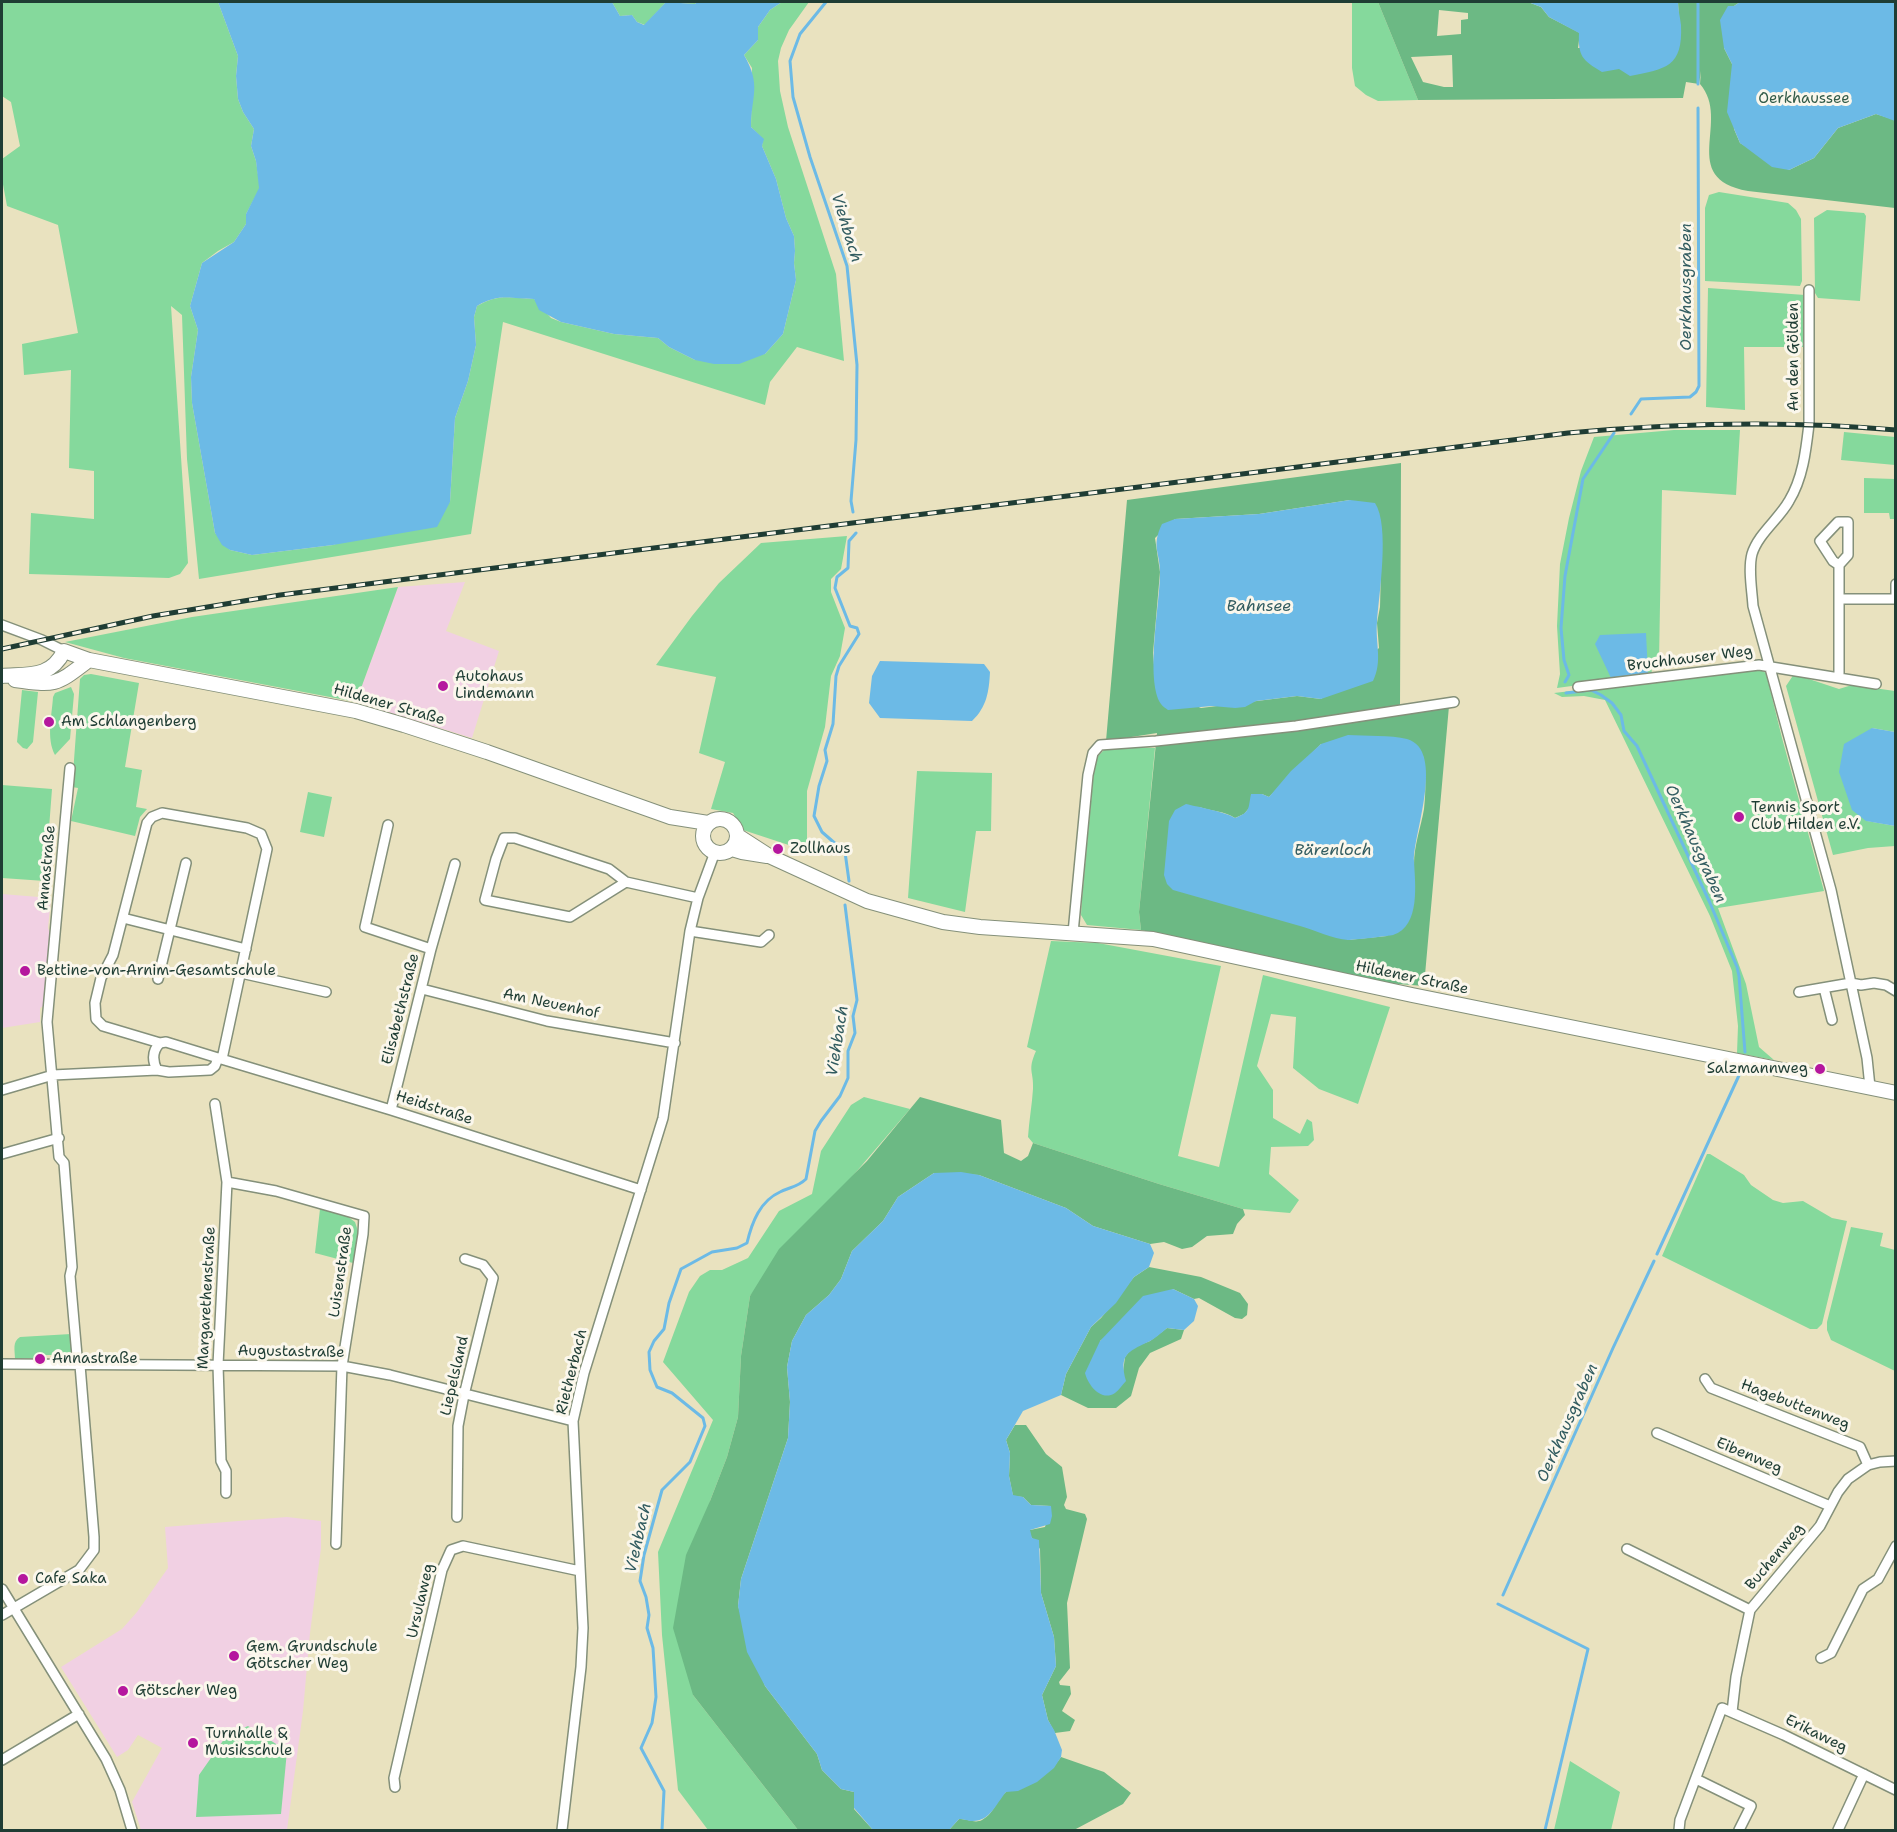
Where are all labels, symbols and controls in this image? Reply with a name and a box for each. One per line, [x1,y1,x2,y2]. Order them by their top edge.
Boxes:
park label: Oerkhaussee [1758,90,1850,108]
water label: Viehbach [826,191,866,265]
water label: Oerkhausgraben [1677,223,1697,351]
street label: An den Gölden [1785,303,1803,411]
water label: Bahnsee [1227,597,1291,617]
street label: Bruchhauser Weg [1626,642,1754,676]
place label: Autohaus Lindemann [455,668,534,703]
marker: Autohaus Lindemann [436,679,450,693]
street label: Hildener Straße [331,681,447,729]
place label: Am Schlangenberg [61,713,197,731]
marker: Am Schlangenberg [42,715,56,729]
water label: Oerkhausgraben [1660,782,1730,906]
place label: Tennis Sport Club Hilden e.V. [1751,799,1860,834]
marker: Tennis Sport Club Hilden e.V. [1732,810,1746,824]
street label: Annastraße [34,825,60,911]
place label: Zollhaus [790,840,851,858]
water label: Bärenloch [1294,841,1372,861]
marker: Zollhaus [771,842,785,856]
street label: Elisabethstraße [378,952,424,1066]
street label: Hildener Straße [1354,957,1470,999]
place label: Bettine-von-Arnim-Gesamtschule [37,962,276,980]
marker: Bettine-von-Arnim-Gesamtschule [18,964,32,978]
street label: Am Neuenhof [501,985,601,1023]
water label: Viehbach [823,1004,853,1078]
place label: Salzmannweg [1707,1060,1808,1078]
marker: Salzmannweg [1813,1062,1827,1076]
street label: Heidstraße [393,1087,475,1129]
street label: Luisenstraße [326,1225,356,1319]
street label: Margarethenstraße [194,1226,220,1370]
street label: Rietherbach [553,1327,591,1417]
street label: Liepelsland [437,1334,473,1418]
street label: Augustastraße [237,1342,345,1362]
place label: Annastraße [52,1350,138,1368]
marker: Annastraße [33,1352,47,1366]
water label: Oerkhausgraben [1533,1361,1603,1485]
street label: Hagebuttenweg [1738,1376,1852,1434]
street label: Eibenweg [1713,1434,1785,1478]
water label: Viehbach [622,1501,656,1575]
street label: Buchenweg [1742,1520,1808,1594]
street label: Ursulaweg [404,1562,438,1640]
place label: Cafe Saka [35,1570,107,1588]
marker: Cafe Saka [16,1572,30,1586]
place label: Gem. Grundschule Götscher Weg [246,1638,378,1673]
marker: Gem. Grundschule Götscher Weg [227,1649,241,1663]
place label: Götscher Weg [135,1682,237,1700]
marker: Götscher Weg [116,1684,130,1698]
street label: Erikaweg [1782,1711,1850,1757]
place label: Turnhalle & Musikschule [205,1725,293,1760]
marker: Turnhalle & Musikschule [186,1736,200,1750]

